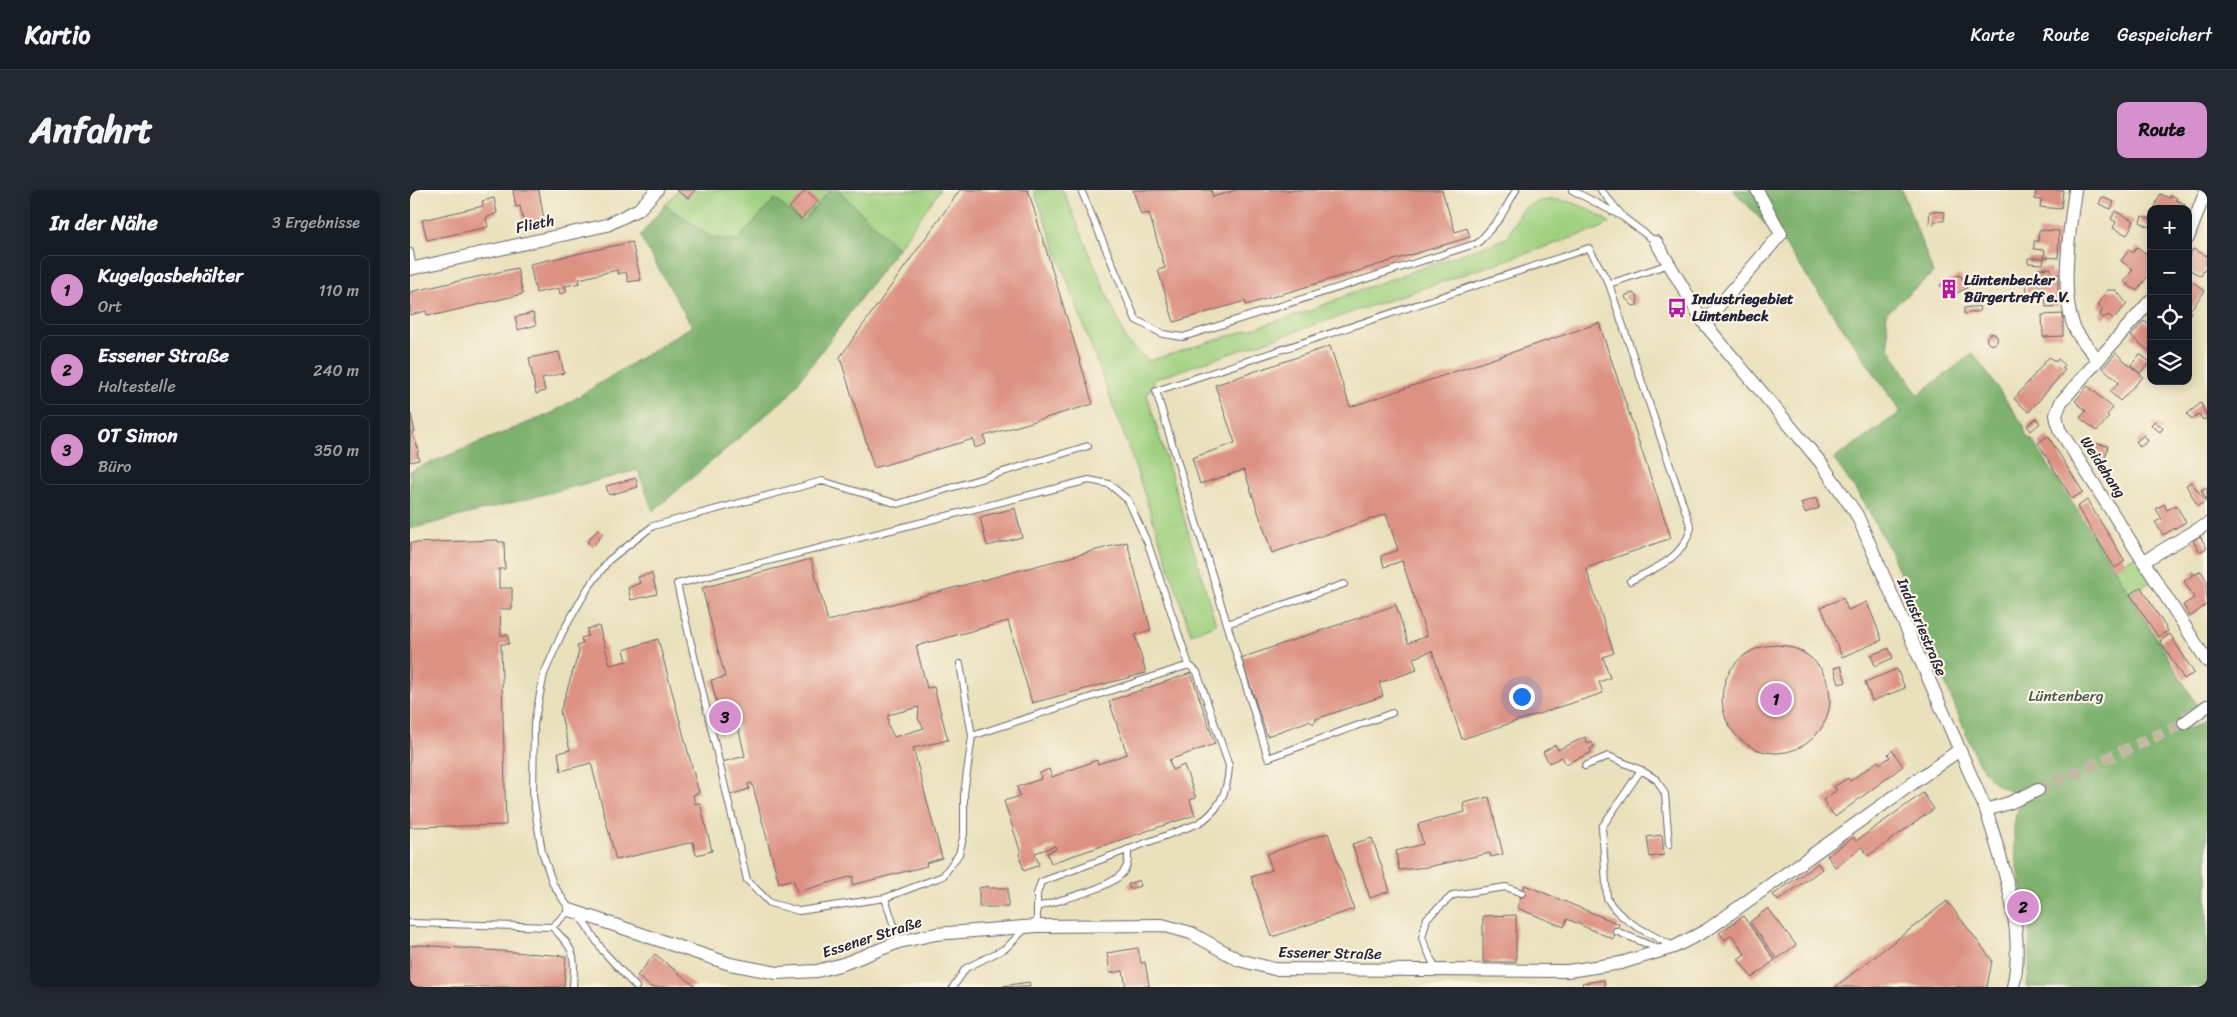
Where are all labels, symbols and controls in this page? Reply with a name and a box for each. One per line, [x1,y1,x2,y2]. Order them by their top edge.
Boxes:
text: Kartio [25,14,90,56]
text: Karte [1970,19,2015,51]
text: Route [2043,19,2089,51]
text: Gespeichert [2117,19,2212,51]
text: Anfahrt [30,99,153,161]
button: Route [2117,102,2207,158]
text: In der Nähe [50,204,158,242]
map controls [2147,205,2192,385]
button: + [2147,205,2192,250]
street label: Flieth [513,207,557,241]
text: 3 Ergebnisse [272,208,360,237]
button: − [2147,250,2192,295]
text: Kugelgasbehälter [98,259,243,292]
place label: Lüntenbecker Bürgertreff e.V. [1964,267,2070,310]
text: 1 [64,276,70,305]
text: 110 m [319,276,359,305]
building icon: Lüntenbecker Bürgertreff e.V. [1938,278,1960,300]
place label: Industriegebiet Lüntenbeck [1691,286,1794,329]
text: Ort [98,292,122,321]
button: locate [2147,295,2192,340]
bus stop icon: Industriegebiet Lüntenbeck [1666,297,1688,319]
text: Essener Straße [98,339,229,372]
button: layers [2147,340,2192,385]
text: 2 [62,356,72,385]
text: 240 m [313,356,359,385]
text: Haltestelle [98,372,176,401]
text: OT Simon [98,419,177,452]
street label: Weidehang [2073,431,2133,504]
text: 3 [63,436,71,465]
text: 350 m [314,436,359,465]
text: Büro [98,452,131,481]
street label: Industriestraße [1889,573,1955,681]
pin: 1 [1760,680,1792,718]
park label: Lüntenberg [2028,683,2104,709]
your location [1509,684,1535,710]
pin: 3 [709,698,741,736]
pin: 2 [2007,888,2039,926]
street label: Essener Straße [819,909,925,965]
street label: Essener Straße [1278,939,1382,967]

